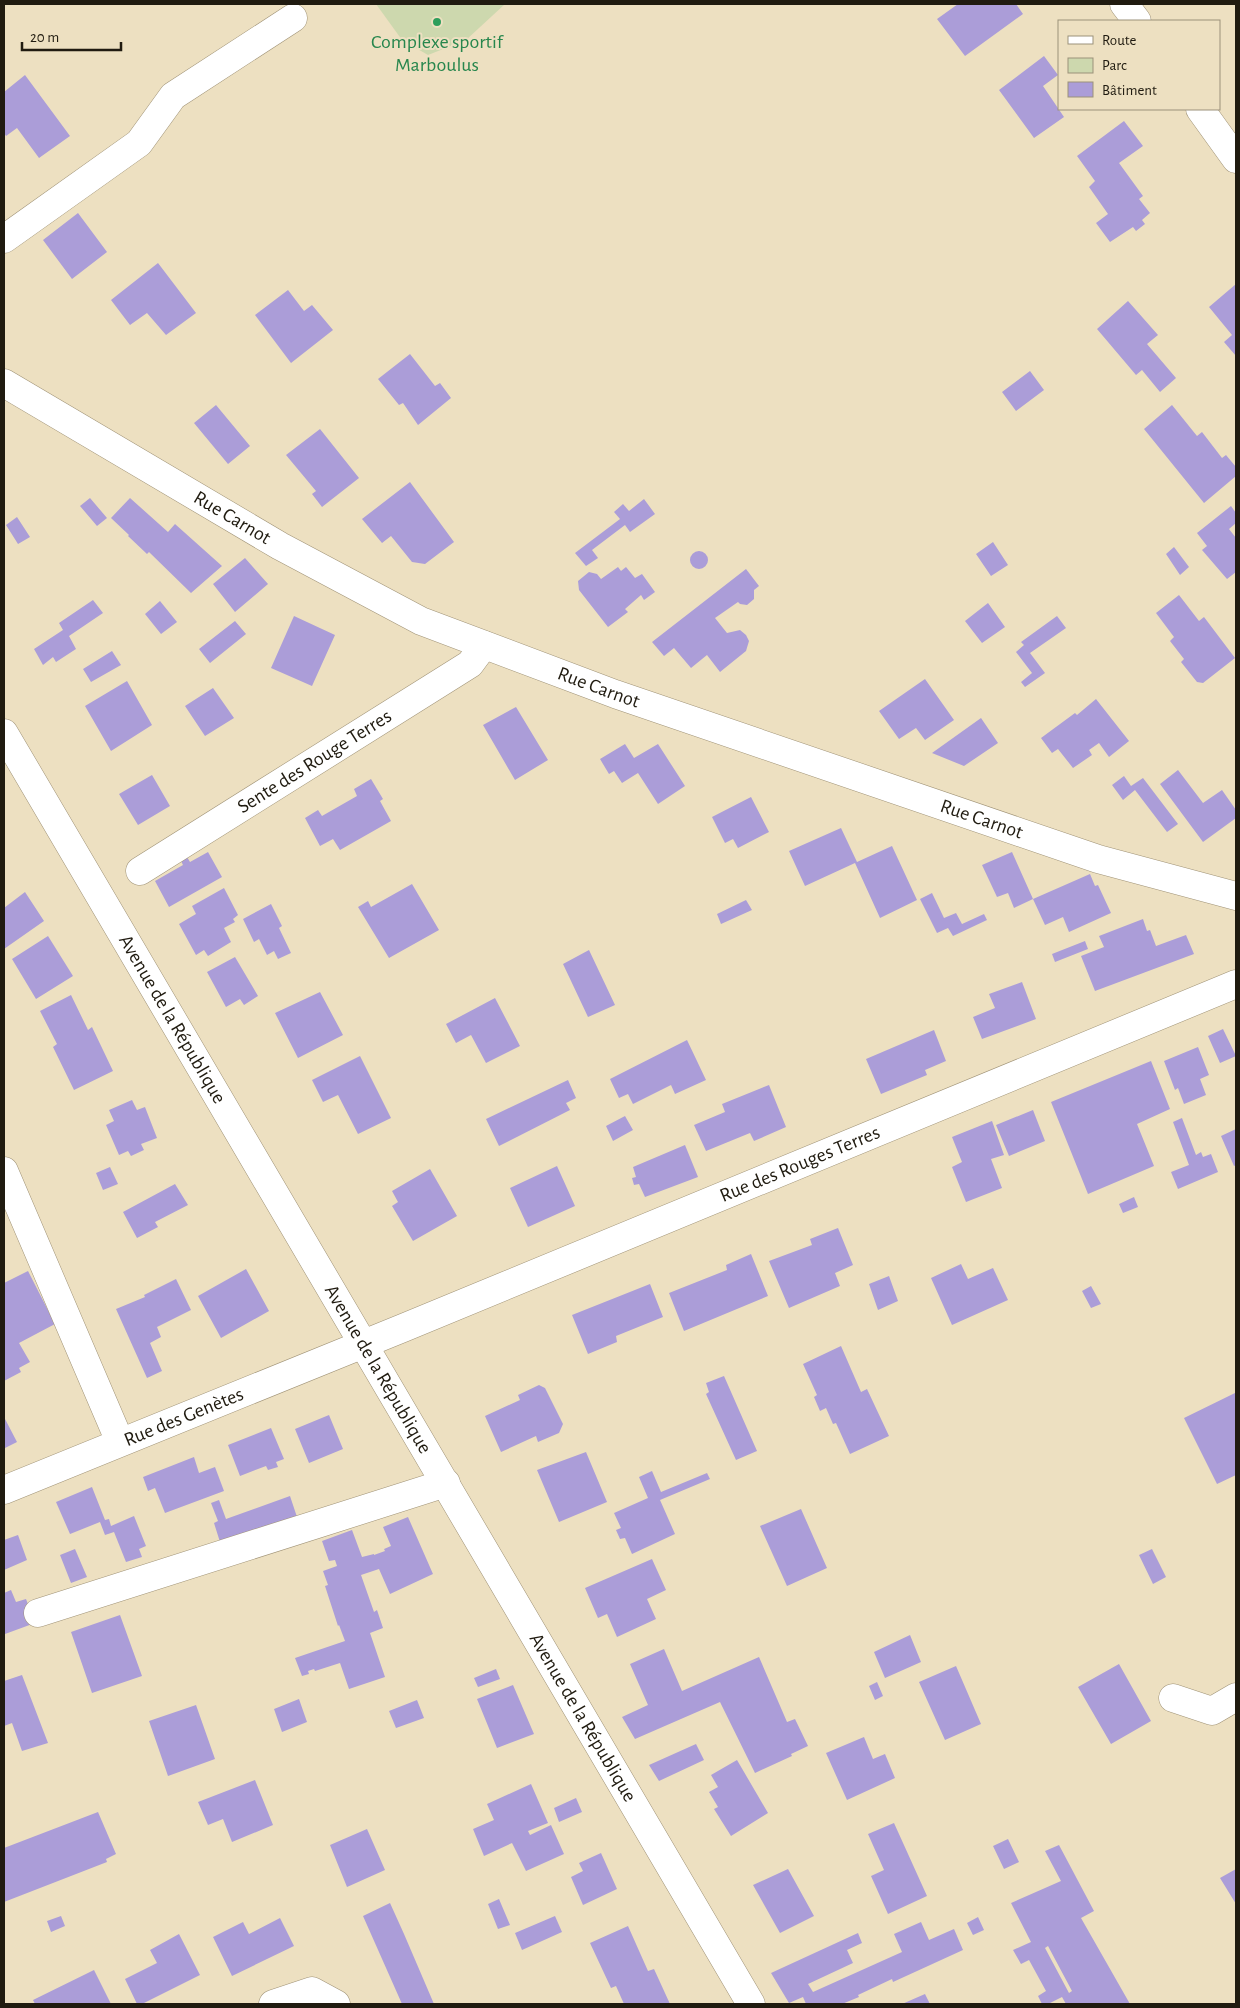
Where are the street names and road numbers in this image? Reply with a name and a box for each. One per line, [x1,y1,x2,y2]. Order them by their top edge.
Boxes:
street label: Rue Carnot [190,487,275,549]
street label: Rue Carnot [555,663,643,712]
street label: Sente des Rouge Terres [234,706,395,817]
street label: Rue Carnot [938,796,1026,843]
street label: Avenue de la République [115,931,229,1107]
street label: Rue des Rouges Terres [717,1122,883,1206]
street label: Avenue de la République [321,1281,435,1457]
street label: Rue des Genètes [121,1384,246,1450]
street label: Avenue de la République [525,1630,640,1805]

